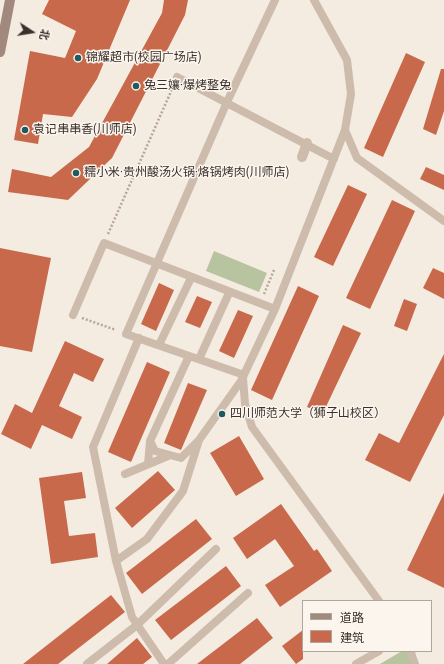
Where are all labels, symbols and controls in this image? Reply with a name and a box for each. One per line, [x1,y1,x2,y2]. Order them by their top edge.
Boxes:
north arrow [12,12,52,52]
text: 北 [37,28,52,41]
place label: 锦耀超市(校园广场店) [86,51,202,65]
marker: 锦耀超市(校园广场店) [73,53,83,63]
place label: 兔三孃·爆烤整兔 [144,79,231,93]
marker: 兔三孃·爆烤整兔 [131,81,141,91]
place label: 袁记串串香(川师店) [33,123,137,137]
marker: 袁记串串香(川师店) [20,125,30,135]
place label: 糯小米·贵州酸汤火锅·烙锅烤肉(川师店) [84,166,289,180]
marker: 糯小米·贵州酸汤火锅·烙锅烤肉(川师店) [71,168,81,178]
place label: 四川师范大学（狮子山校区） [230,407,386,421]
marker: 四川师范大学（狮子山校区） [217,409,227,419]
legend [302,600,432,652]
text: 道路 [340,611,364,625]
text: 建筑 [340,631,364,645]

